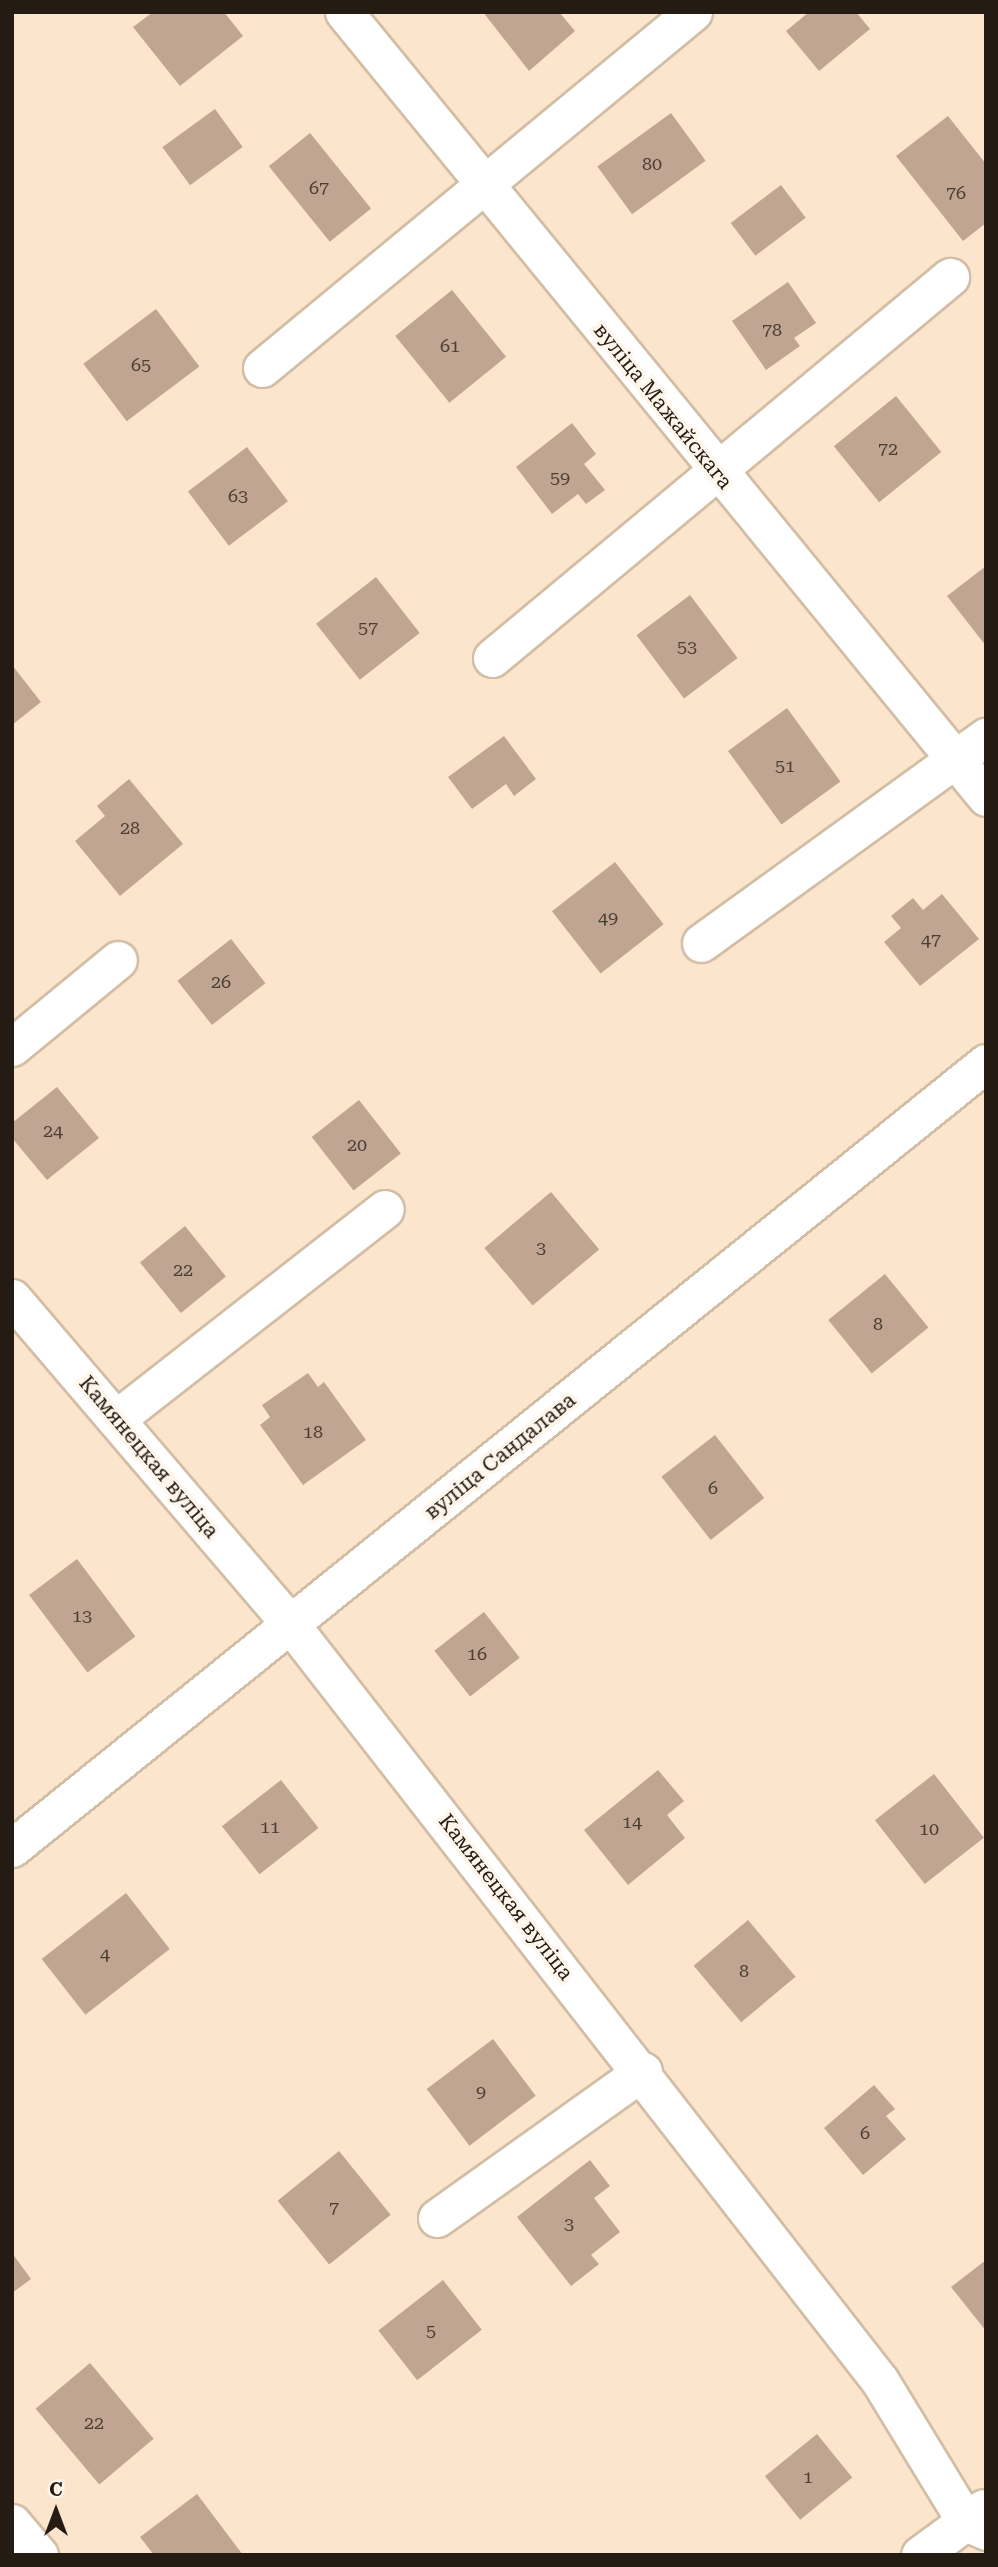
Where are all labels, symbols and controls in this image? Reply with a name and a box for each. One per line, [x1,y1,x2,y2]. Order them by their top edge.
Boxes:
house number: 80 [642,153,662,175]
house number: 67 [309,177,329,199]
house number: 76 [946,182,966,204]
street label: вуліца Мажайскага [588,318,738,494]
house number: 78 [762,319,782,341]
house number: 61 [440,335,460,357]
house number: 65 [131,354,151,376]
house number: 72 [878,438,898,460]
house number: 59 [550,467,570,489]
house number: 63 [228,485,248,507]
house number: 57 [358,617,378,639]
house number: 53 [677,636,697,658]
house number: 51 [775,755,795,777]
house number: 28 [120,817,140,839]
house number: 49 [598,907,618,929]
house number: 47 [921,929,941,951]
house number: 26 [211,971,231,993]
house number: 24 [43,1120,63,1142]
house number: 20 [347,1134,367,1156]
house number: 3 [536,1237,546,1259]
house number: 22 [173,1259,193,1281]
house number: 8 [873,1313,883,1335]
street label: Камянецкая вуліца [74,1371,224,1543]
street label: вуліца Сандалава [419,1387,581,1525]
house number: 18 [303,1421,323,1443]
house number: 6 [708,1477,718,1499]
house number: 13 [72,1605,92,1627]
house number: 16 [467,1643,487,1665]
street label: Камянецкая вуліца [433,1809,579,1985]
house number: 14 [622,1811,642,1833]
house number: 11 [260,1816,280,1838]
house number: 10 [919,1818,939,1840]
house number: 4 [100,1943,110,1965]
house number: 8 [739,1960,749,1982]
house number: 9 [476,2081,486,2103]
house number: 6 [860,2122,870,2144]
house number: 7 [329,2197,339,2219]
house number: 3 [564,2213,574,2235]
house number: 5 [426,2320,436,2342]
house number: 22 [84,2412,104,2434]
house number: 1 [803,2466,813,2488]
north arrow [21,2476,91,2546]
text: С [49,2478,63,2501]

